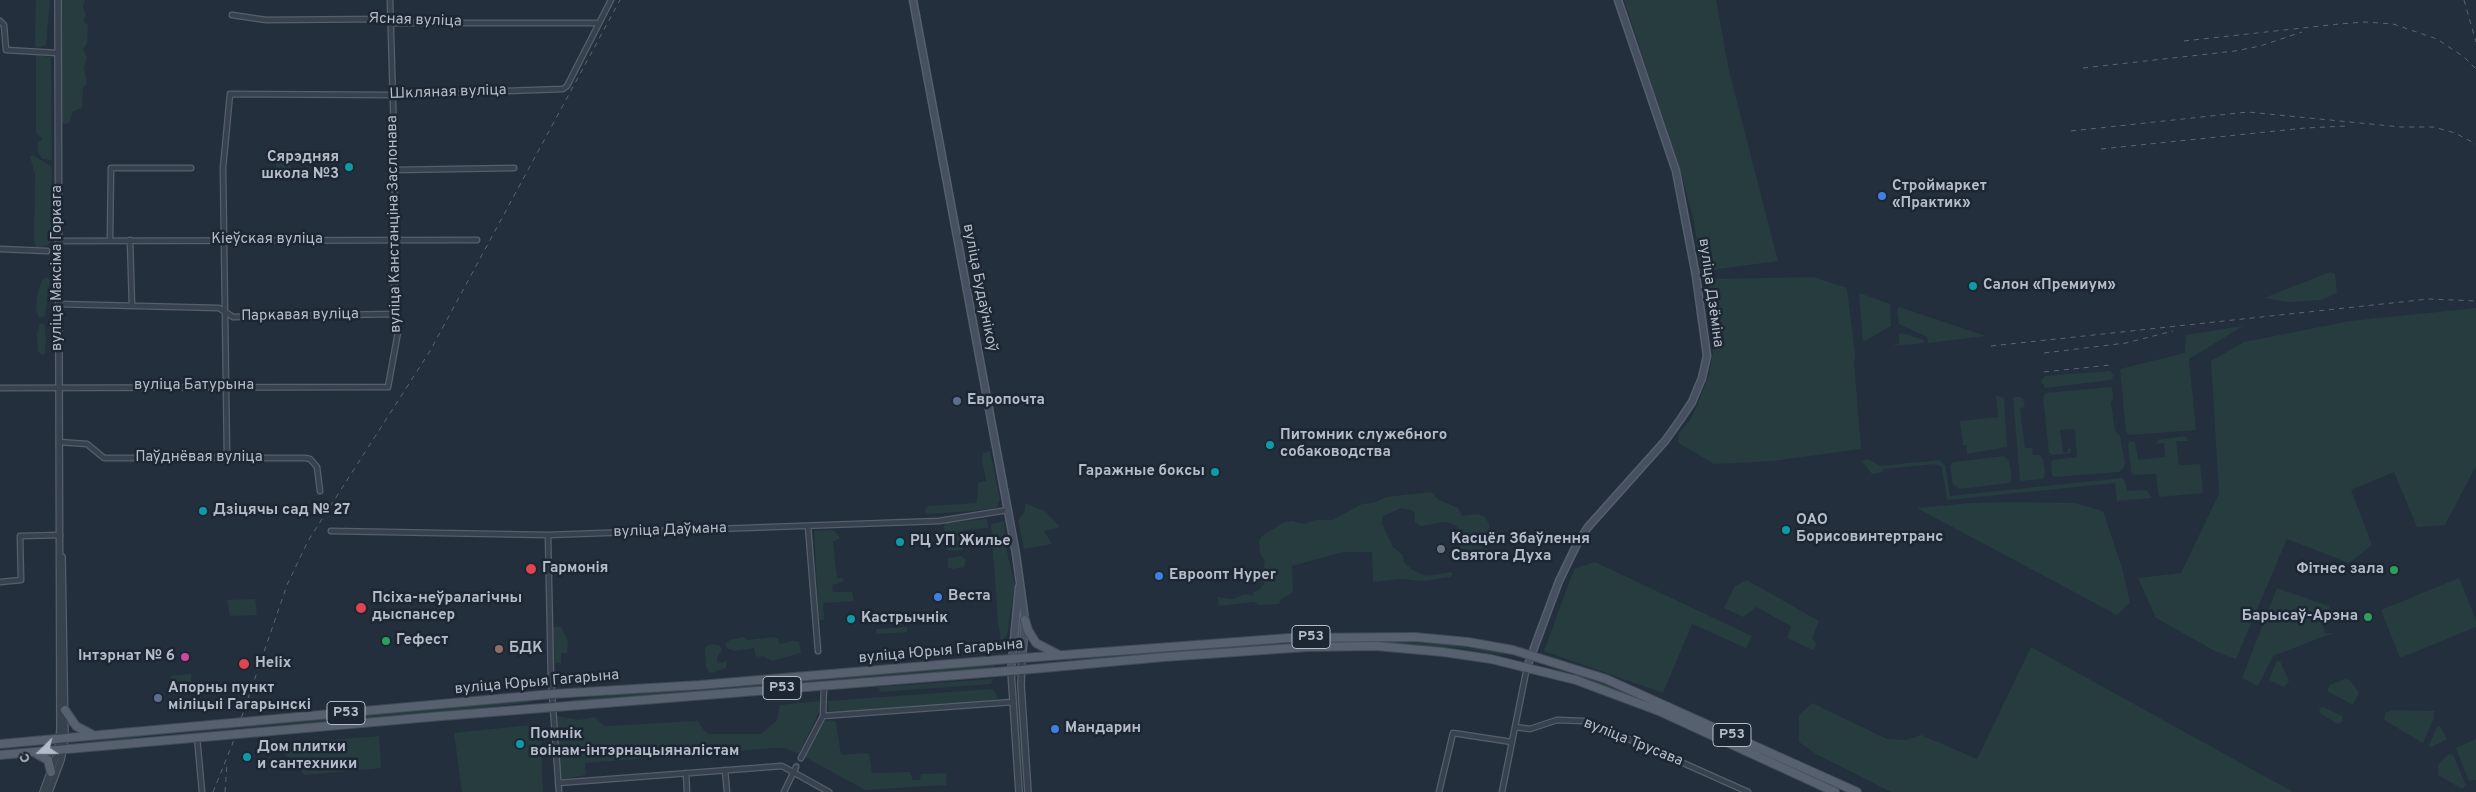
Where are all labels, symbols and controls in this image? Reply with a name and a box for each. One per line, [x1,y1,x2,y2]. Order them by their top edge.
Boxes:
street label: Ясная вуліца [368,10,462,32]
street label: Шкляная вуліца [389,82,507,104]
street label: вуліца Канстанціна Заслонава [384,115,406,333]
place label: Сярэдняя школа №3 [261,149,339,184]
marker: Сярэдняя школа №3 [343,161,355,173]
place label: Строймаркет «Практик» [1892,178,1987,213]
street label: вуліца Максіма Горкага [49,185,67,351]
marker: Строймаркет «Практик» [1876,190,1888,202]
street label: вуліца Будаўнікоў [958,223,1000,353]
street label: Кіеўская вуліца [211,231,323,249]
street label: вуліца Дзёміна [1693,237,1727,349]
place label: Салон «Премиум» [1983,277,2116,295]
marker: Салон «Премиум» [1967,280,1979,292]
street label: Паркавая вуліца [241,306,359,326]
street label: вуліца Батурына [134,377,254,395]
place label: Европочта [967,392,1045,410]
marker: Европочта [951,395,963,407]
place label: Питомник служебного собаководства [1280,427,1447,462]
marker: Питомник служебного собаководства [1264,439,1276,451]
street label: Паўднёвая вуліца [135,449,263,467]
place label: Гаражные боксы [1078,463,1205,481]
marker: Гаражные боксы [1209,466,1221,478]
place label: Дзіцячы сад № 27 [213,502,350,520]
marker: Дзіцячы сад № 27 [197,505,209,517]
place label: ОАО Борисовинтертранс [1796,512,1943,547]
street label: вуліца Даўмана [613,520,727,542]
marker: ОАО Борисовинтертранс [1780,524,1792,536]
place label: Касцёл Збаўлення Святога Духа [1451,531,1590,566]
place label: РЦ УП Жилье [910,533,1011,551]
marker: РЦ УП Жилье [894,536,906,548]
marker: Касцёл Збаўлення Святога Духа [1435,543,1447,555]
place label: Гармонія [542,560,608,578]
place label: Фітнес зала [2296,561,2384,579]
marker: Гармонія [524,562,538,576]
marker: Фітнес зала [2388,564,2400,576]
place label: Евроопт Hyper [1169,567,1276,585]
marker: Евроопт Hyper [1153,570,1165,582]
place label: Веста [948,588,991,606]
place label: Псіха-неўралагічны дыспансер [372,590,522,625]
marker: Веста [932,591,944,603]
marker: Псіха-неўралагічны дыспансер [354,601,368,615]
place label: Барысаў-Арэна [2242,608,2358,626]
place label: Кастрычнік [861,610,948,628]
marker: Барысаў-Арэна [2362,611,2374,623]
marker: Кастрычнік [845,613,857,625]
road number: Р53 [1292,626,1330,649]
place label: Гефест [396,632,448,650]
marker: Гефест [380,635,392,647]
street label: вуліца Юрыя Гагарына [858,636,1024,668]
place label: БДК [509,640,543,658]
marker: БДК [493,643,505,655]
place label: Інтэрнат № 6 [78,648,175,666]
marker: Інтэрнат № 6 [179,651,191,663]
place label: Helix [255,655,291,673]
marker: Helix [237,657,251,671]
street label: вуліца Юрыя Гагарына [454,667,620,699]
road number: Р53 [763,676,801,700]
place label: Апорны пункт міліцыі Гагарынскі [168,680,311,715]
marker: Апорны пункт міліцыі Гагарынскі [152,692,164,704]
road number: Р53 [327,701,365,724]
street label: вуліца Трусава [1581,715,1685,771]
place label: Мандарин [1065,720,1141,738]
marker: Мандарин [1049,723,1061,735]
road number: Р53 [1713,724,1751,746]
place label: Помнік воінам-інтэрнацыяналістам [530,726,739,761]
north arrow [15,727,65,777]
marker: Помнік воінам-інтэрнацыяналістам [514,738,526,750]
place label: Дом плитки и сантехники [257,739,357,774]
text: С [16,750,35,765]
marker: Дом плитки и сантехники [241,751,253,763]

